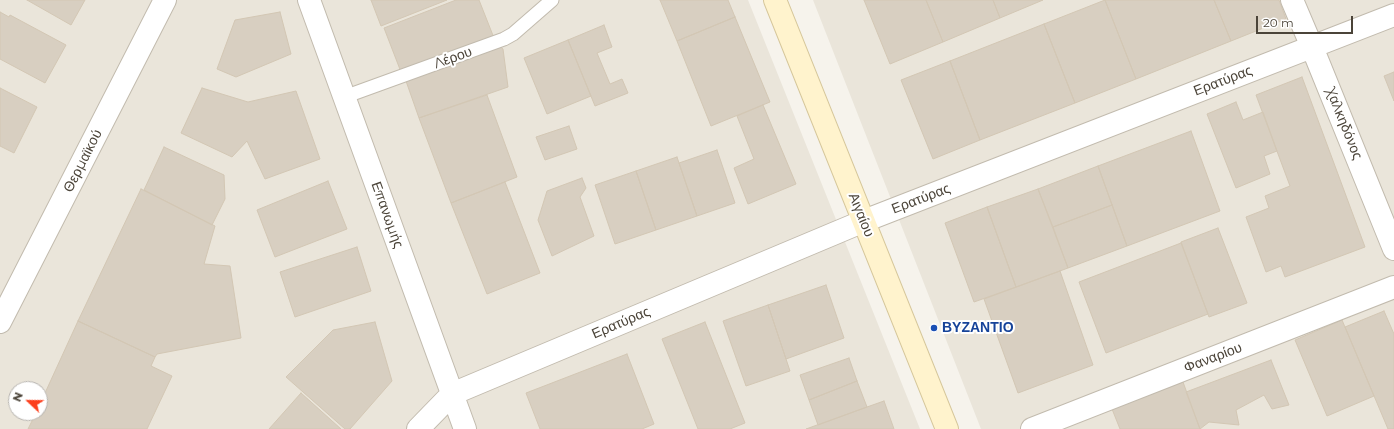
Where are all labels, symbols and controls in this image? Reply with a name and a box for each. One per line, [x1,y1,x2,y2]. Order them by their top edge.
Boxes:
scale bar [1258,8,1355,34]
text: 20 m [1263,15,1294,30]
street label: Λέρου [432,43,474,73]
street label: Ερατύρας [1191,62,1255,100]
street label: Χαλκηδόνος [1322,86,1366,162]
street label: Θερμαϊκού [60,127,106,195]
street label: Επανωμής [367,179,407,251]
street label: Ερατύρας [889,180,953,218]
street label: Αιγαίου [845,190,877,240]
street label: Ερατύρας [589,303,653,343]
place label: ΒΥΖΑΝΤΙΟ [942,320,1014,336]
marker: ΒΥΖΑΝΤΙΟ [929,323,939,333]
street label: Φαναρίου [1182,339,1244,377]
north arrow [8,381,48,421]
text: N [10,390,26,404]

